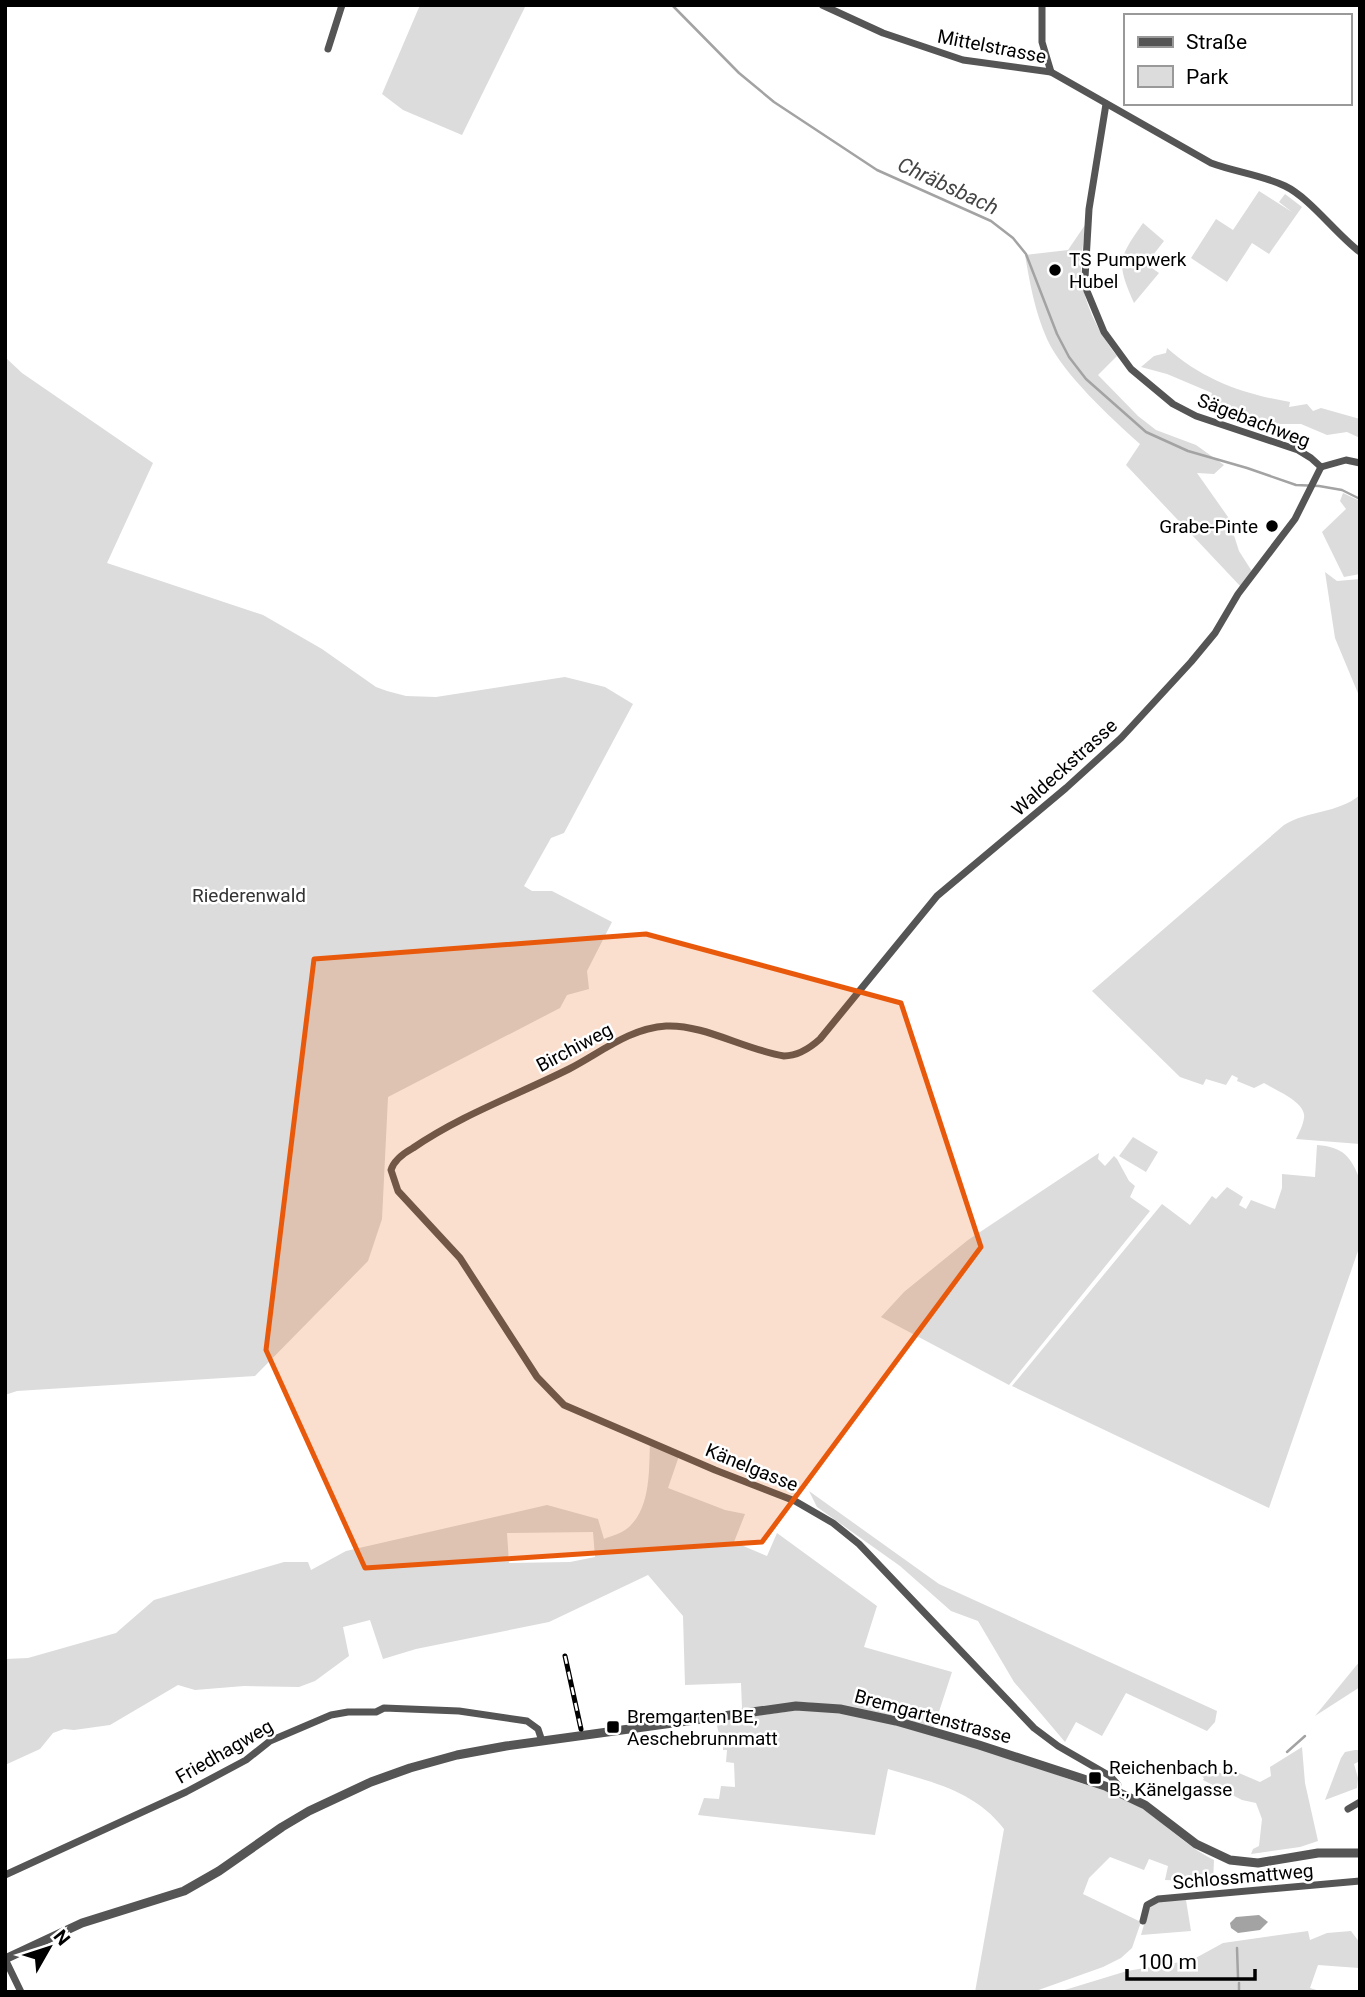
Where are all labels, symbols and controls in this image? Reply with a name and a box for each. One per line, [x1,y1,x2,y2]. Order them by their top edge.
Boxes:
legend [1124,14,1351,105]
street label: Mittelstrasse [935,25,1048,68]
text: Straße [1186,30,1247,54]
text: Park [1186,65,1229,89]
water label: Chräbsbach [894,152,1002,220]
place label: TS Pumpwerk Hubel [1069,248,1187,293]
marker: TS Pumpwerk Hubel [1047,262,1063,278]
street label: Sägebachweg [1194,388,1313,452]
place label: Grabe-Pinte [1159,515,1258,538]
marker: Grabe-Pinte [1264,518,1280,534]
street label: Waldeckstrasse [1007,714,1122,821]
park label: Riederenwald [192,884,306,907]
street label: Birchiweg [532,1018,616,1077]
street label: Känelgasse [702,1438,802,1497]
street label: Bremgartenstrasse [852,1684,1014,1749]
place label: Bremgarten BE, Aeschebrunnmatt [627,1705,778,1750]
street label: Friedhagweg [171,1714,277,1789]
marker: Bremgarten BE, Aeschebrunnmatt [605,1719,621,1735]
place label: Reichenbach b. B., Känelgasse [1109,1756,1238,1801]
marker: Reichenbach b. B., Känelgasse [1087,1770,1103,1786]
street label: Schlossmattweg [1172,1859,1314,1894]
north arrow [14,1913,84,1983]
text: N [49,1925,75,1950]
scale bar [1127,1938,1255,1982]
text: 100 m [1138,1950,1197,1974]

